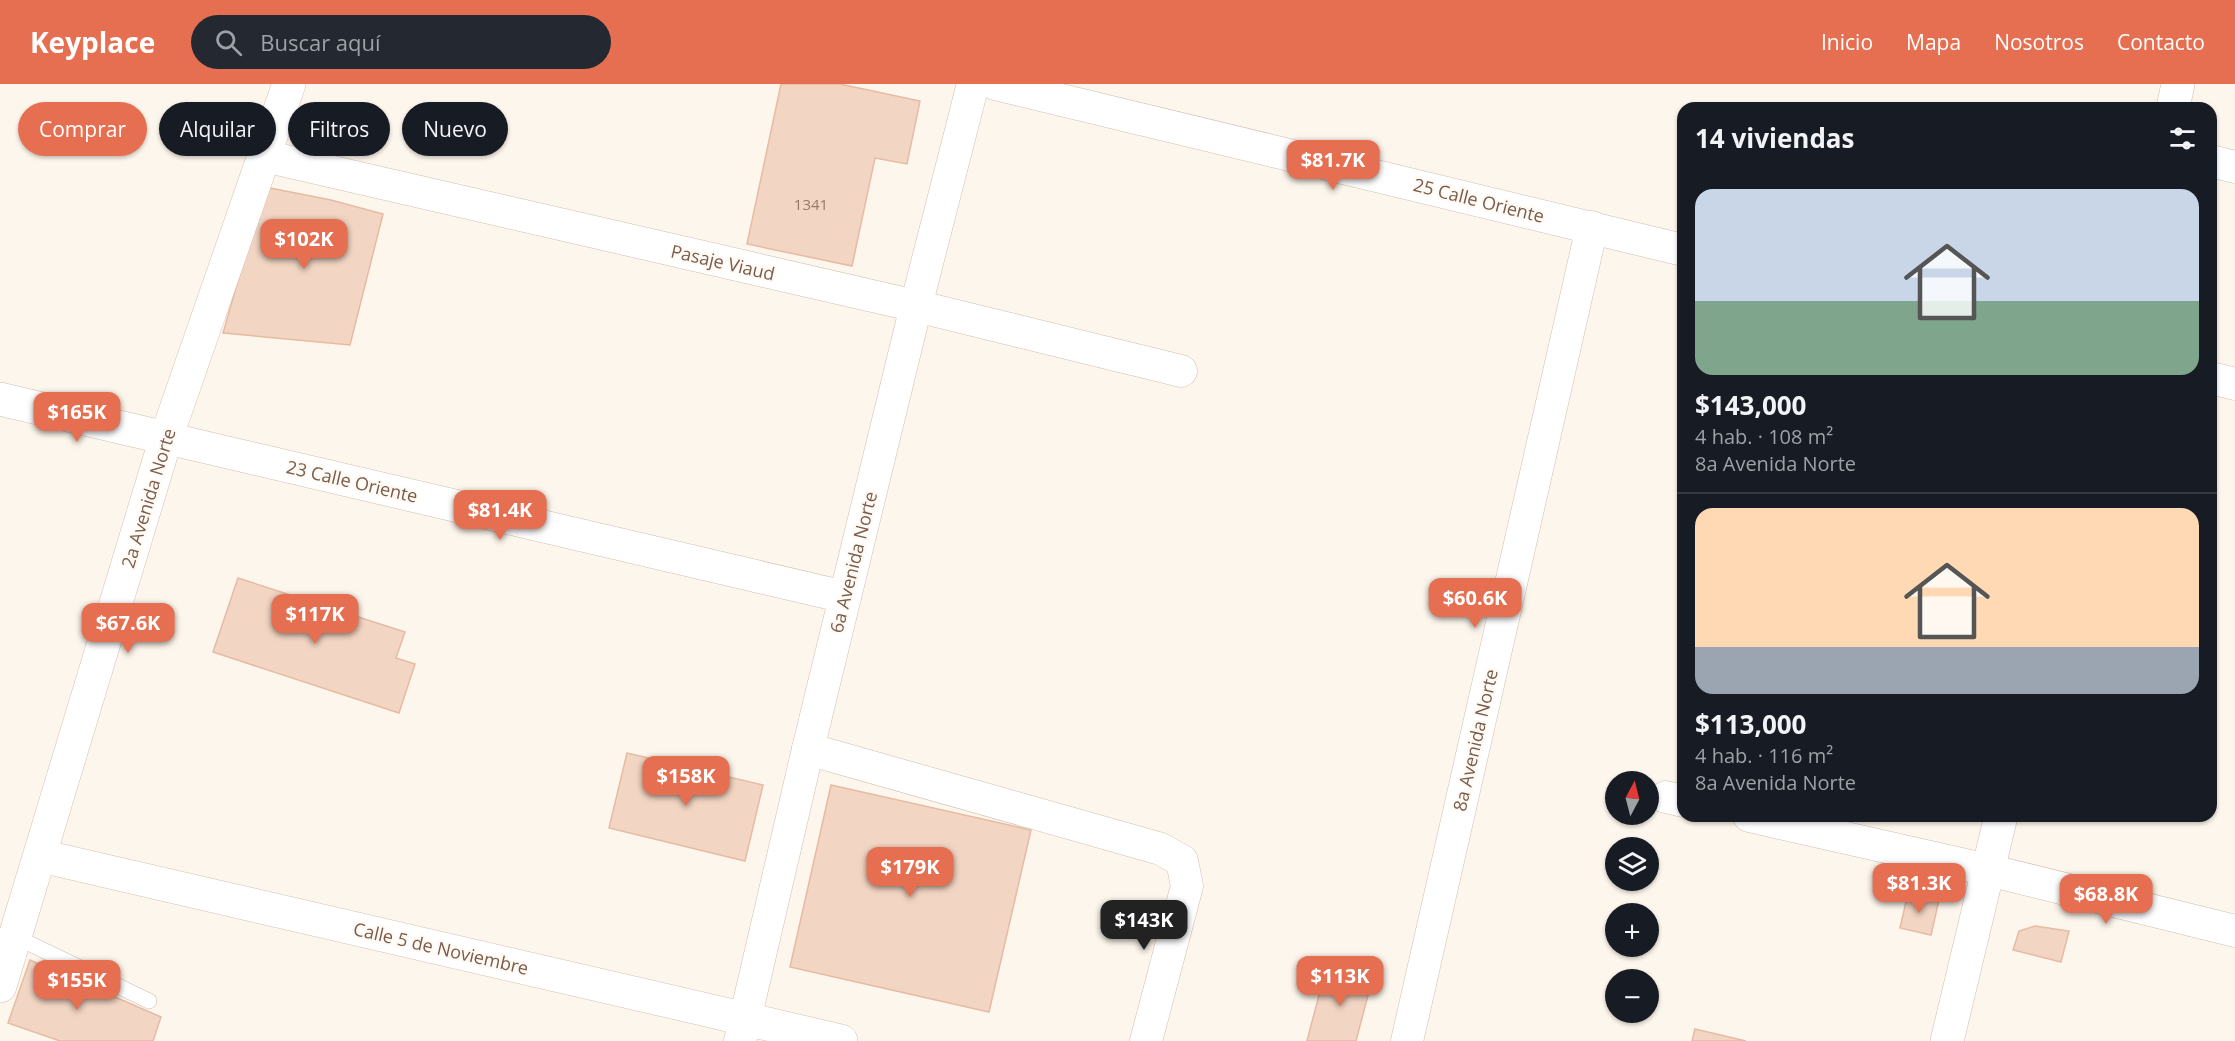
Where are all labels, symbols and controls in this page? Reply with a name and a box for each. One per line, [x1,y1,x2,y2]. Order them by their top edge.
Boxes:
search box [191,15,611,69]
text: Keyplace [30,23,155,61]
icon: search [212,26,245,59]
text: Buscar aquí [260,27,381,57]
text: Inicio [1821,28,1873,56]
text: Mapa [1906,28,1961,56]
text: Nosotros [1994,28,2084,56]
text: Contacto [2117,28,2205,56]
chip: Comprar [18,102,147,156]
chip: Alquilar [159,102,276,156]
chip: Filtros [288,102,390,156]
chip: Nuevo [402,102,508,156]
text: 14 viviendas [1695,120,1854,156]
icon: filters [2166,122,2199,155]
pin: $81.7K [1284,140,1382,191]
text: $81.7K [1301,146,1365,173]
street label: 25 Calle Oriente [1411,172,1547,228]
house number: 1341 [794,194,828,214]
pin: $102K [262,219,346,270]
text: $102K [274,225,334,252]
icon: home [1893,228,2001,336]
street label: Pasaje Viaud [669,238,777,286]
text: $143,000 [1695,387,1806,423]
pin: $165K [35,392,119,443]
text: $165K [47,398,107,425]
text: 4 hab. · 108 m² [1695,423,1833,450]
street label: 2a Avenida Norte [115,425,181,571]
text: 8a Avenida Norte [1695,450,1856,477]
street label: 23 Calle Oriente [284,454,420,508]
street label: 6a Avenida Norte [824,489,882,635]
pin: $81.4K [451,490,549,541]
text: $81.4K [468,496,532,523]
icon: home [1893,547,2001,655]
pin: $60.6K [1426,578,1524,629]
text: $60.6K [1443,584,1507,611]
pin: $117K [273,594,357,645]
text: $117K [285,600,345,627]
pin: $67.6K [79,603,177,654]
text: $67.6K [96,609,160,636]
street label: 8a Avenida Norte [1447,667,1503,813]
text: $113,000 [1695,706,1806,742]
text: 4 hab. · 116 m² [1695,742,1833,769]
pin: $158K [644,756,728,807]
text: $158K [656,762,716,789]
text: 8a Avenida Norte [1695,769,1856,796]
north arrow [1605,771,1659,825]
map controls [1605,771,1659,1023]
button: layers [1605,837,1659,891]
pin: $179K [868,847,952,898]
text: $179K [880,853,940,880]
pin: $81.3K [1870,863,1968,914]
text: $81.3K [1887,869,1951,896]
pin: $68.8K [2057,874,2155,925]
text: $68.8K [2074,880,2138,907]
pin: $143K [1102,900,1186,951]
button: + [1605,903,1659,957]
text: $143K [1114,906,1174,933]
street label: Calle 5 de Noviembre [351,916,531,980]
pin: $113K [1298,956,1382,1007]
pin: $155K [35,960,119,1011]
text: $113K [1310,962,1370,989]
text: $155K [47,966,107,993]
button: − [1605,969,1659,1023]

